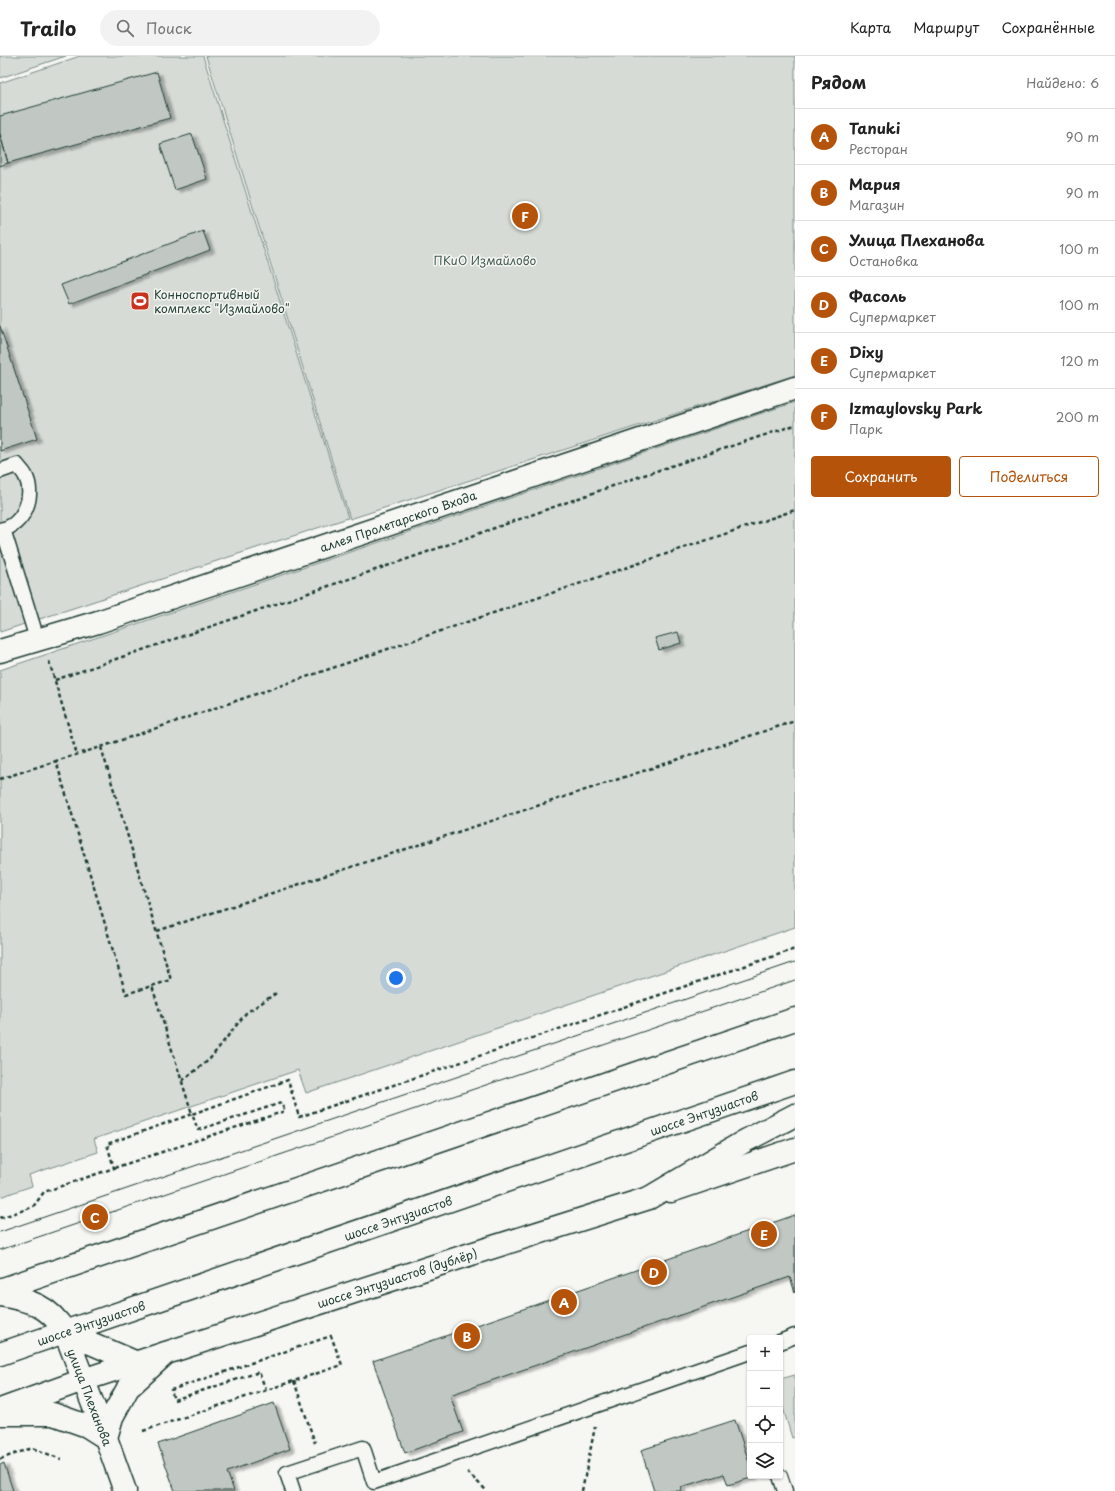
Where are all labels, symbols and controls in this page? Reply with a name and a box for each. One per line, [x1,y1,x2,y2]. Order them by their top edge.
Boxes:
search box [100,10,380,46]
text: Trailo [20,14,76,42]
text: Поиск [146,16,192,39]
icon: search [114,17,136,39]
text: Карта [850,17,891,38]
text: Маршрут [913,17,979,38]
text: Сохранённые [1001,17,1095,38]
text: Рядом [811,69,866,95]
text: Найдено: 6 [1026,73,1099,92]
text: Tanuki [849,116,900,139]
text: A [819,127,829,146]
text: 90 m [1066,127,1099,146]
text: Ресторан [849,139,908,158]
text: Мария [849,172,901,195]
text: B [820,183,828,202]
text: 90 m [1066,183,1099,202]
text: Магазин [849,195,905,214]
pin: F [512,201,538,231]
text: Улица Плеханова [849,228,985,251]
text: C [819,239,829,258]
text: 100 m [1059,239,1099,258]
park label: ПКиО Измайлово [434,251,537,269]
text: Остановка [849,251,918,270]
text: Фасоль [849,284,906,307]
place label: Конноспортивный комплекс "Измайлово" [154,285,290,317]
sports icon: Конноспортивный комплекс "Измайлово" [129,290,151,312]
text: D [819,295,829,314]
text: 100 m [1059,295,1099,314]
text: Супермаркет [849,307,936,326]
text: Dixy [849,340,883,363]
text: E [820,351,828,370]
text: 120 m [1060,351,1099,370]
text: Супермаркет [849,363,936,382]
text: Izmaylovsky Park [849,396,983,419]
text: F [820,407,828,426]
text: 200 m [1056,407,1099,426]
text: Парк [849,419,883,438]
button: Сохранить [811,456,951,497]
button: Поделиться [959,456,1099,497]
street label: аллея Пролетарского Входа [317,485,479,556]
your location [386,968,406,988]
street label: шоссе Энтузиастов [647,1086,761,1140]
street label: шоссе Энтузиастов [341,1191,455,1245]
pin: C [82,1202,108,1232]
pin: E [751,1219,777,1249]
street label: шоссе Энтузиастов (дублёр) [315,1244,479,1312]
pin: D [641,1257,667,1287]
pin: A [551,1287,577,1317]
street label: шоссе Энтузиастов [34,1296,148,1350]
pin: B [454,1321,480,1351]
map controls [747,1335,783,1479]
button: + [747,1335,783,1371]
street label: улица Плеханова [63,1346,117,1449]
button: − [747,1371,783,1407]
button: locate [747,1407,783,1443]
button: layers [747,1443,783,1479]

